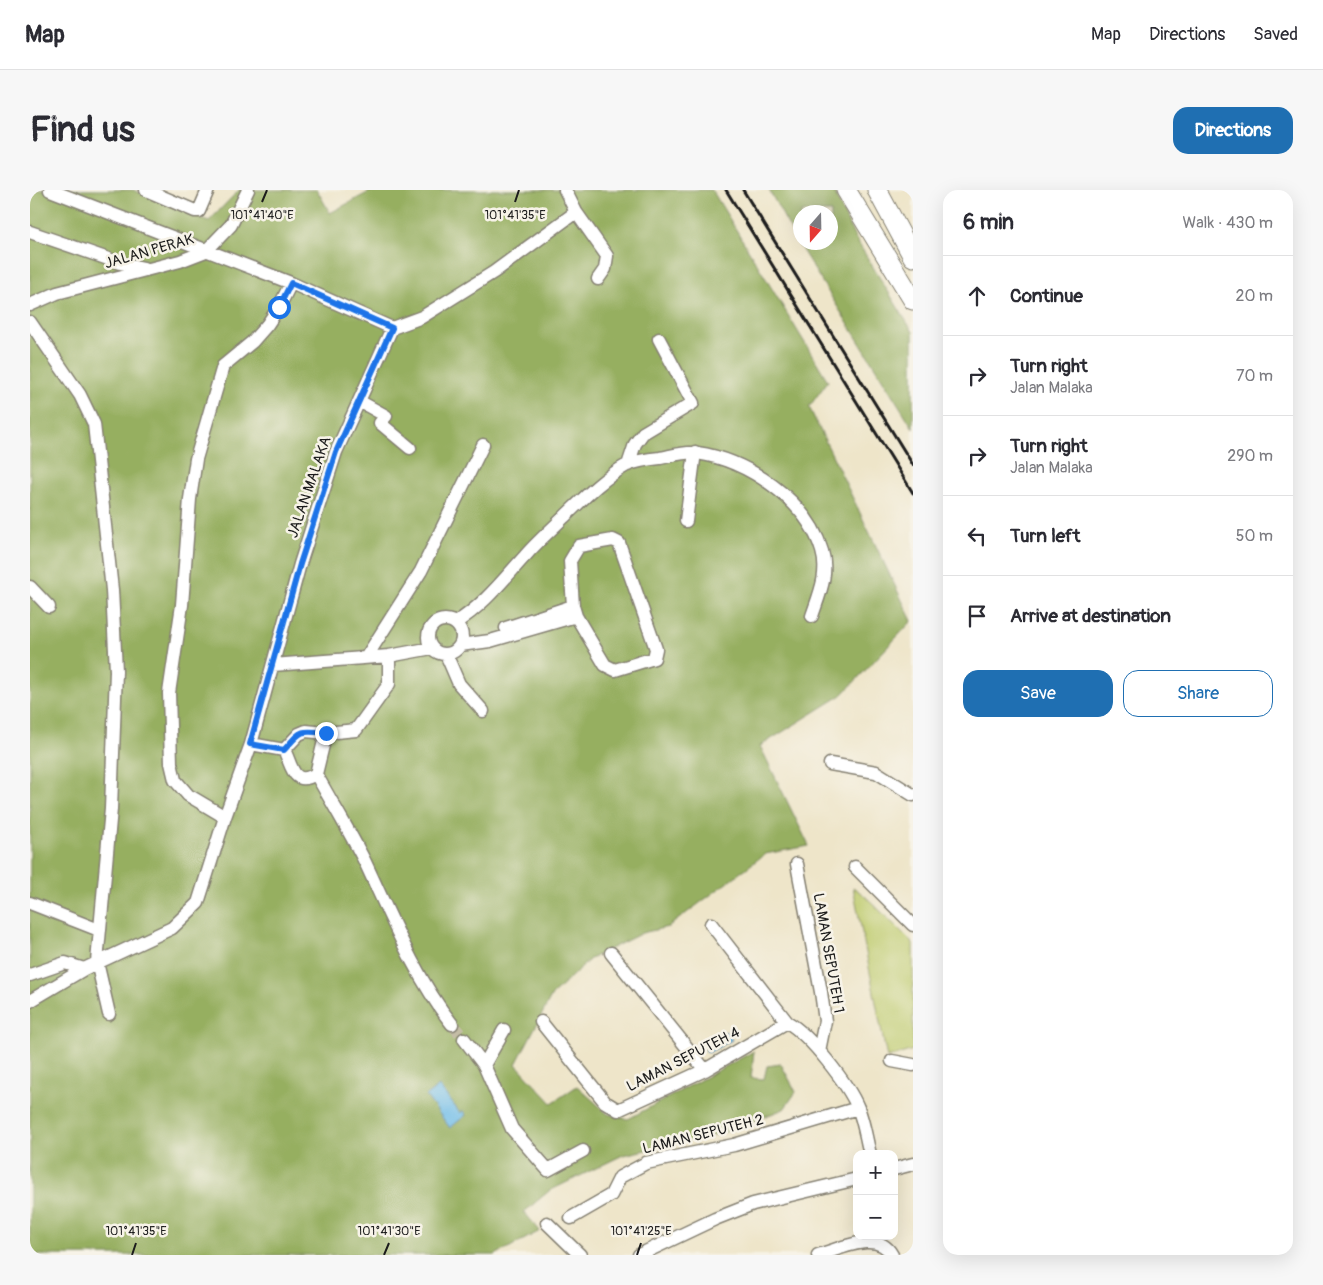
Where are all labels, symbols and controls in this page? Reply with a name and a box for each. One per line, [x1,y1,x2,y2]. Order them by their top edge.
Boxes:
text: Map [25,20,65,49]
text: Map [1091,23,1121,46]
text: Directions [1149,23,1225,46]
text: Saved [1253,23,1298,46]
button: Directions [1173,107,1293,154]
text: Find us [30,108,135,152]
north arrow [793,205,838,250]
text: 101°41'40"E [230,208,294,223]
text: 101°41'35"E [484,208,546,223]
text: 6 min [963,209,1014,236]
text: Walk · 430 m [1182,213,1273,233]
street label: JALAN PERAK [102,230,196,273]
icon: ahead [963,282,991,310]
text: Continue [1010,284,1083,308]
text: 20 m [1235,286,1273,306]
route start [268,296,291,319]
text: Turn right [1010,354,1088,378]
icon: right [963,362,991,390]
text: 70 m [1236,366,1273,386]
text: Jalan Malaka [1010,378,1093,398]
street label: JALAN MALAKA [283,434,336,540]
text: Turn right [1010,434,1088,458]
icon: right [963,442,991,470]
text: 290 m [1227,446,1273,466]
text: Jalan Malaka [1010,458,1093,478]
icon: left [963,522,991,550]
text: Turn left [1010,524,1080,548]
text: 50 m [1236,526,1273,546]
icon: arrive [963,602,991,630]
text: Arrive at destination [1010,604,1171,628]
button: Save [963,670,1113,717]
button: Share [1123,670,1273,717]
route end [315,722,338,745]
street label: LAMAN SEPUTEH 1 [809,892,848,1015]
street label: LAMAN SEPUTEH 4 [623,1023,743,1096]
street label: LAMAN SEPUTEH 2 [641,1110,766,1159]
map controls [853,1150,898,1240]
button: + [853,1150,898,1195]
button: − [853,1195,898,1240]
text: 101°41'35"E [105,1224,167,1239]
text: 101°41'30"E [358,1224,420,1239]
text: 101°41'25"E [610,1224,672,1239]

